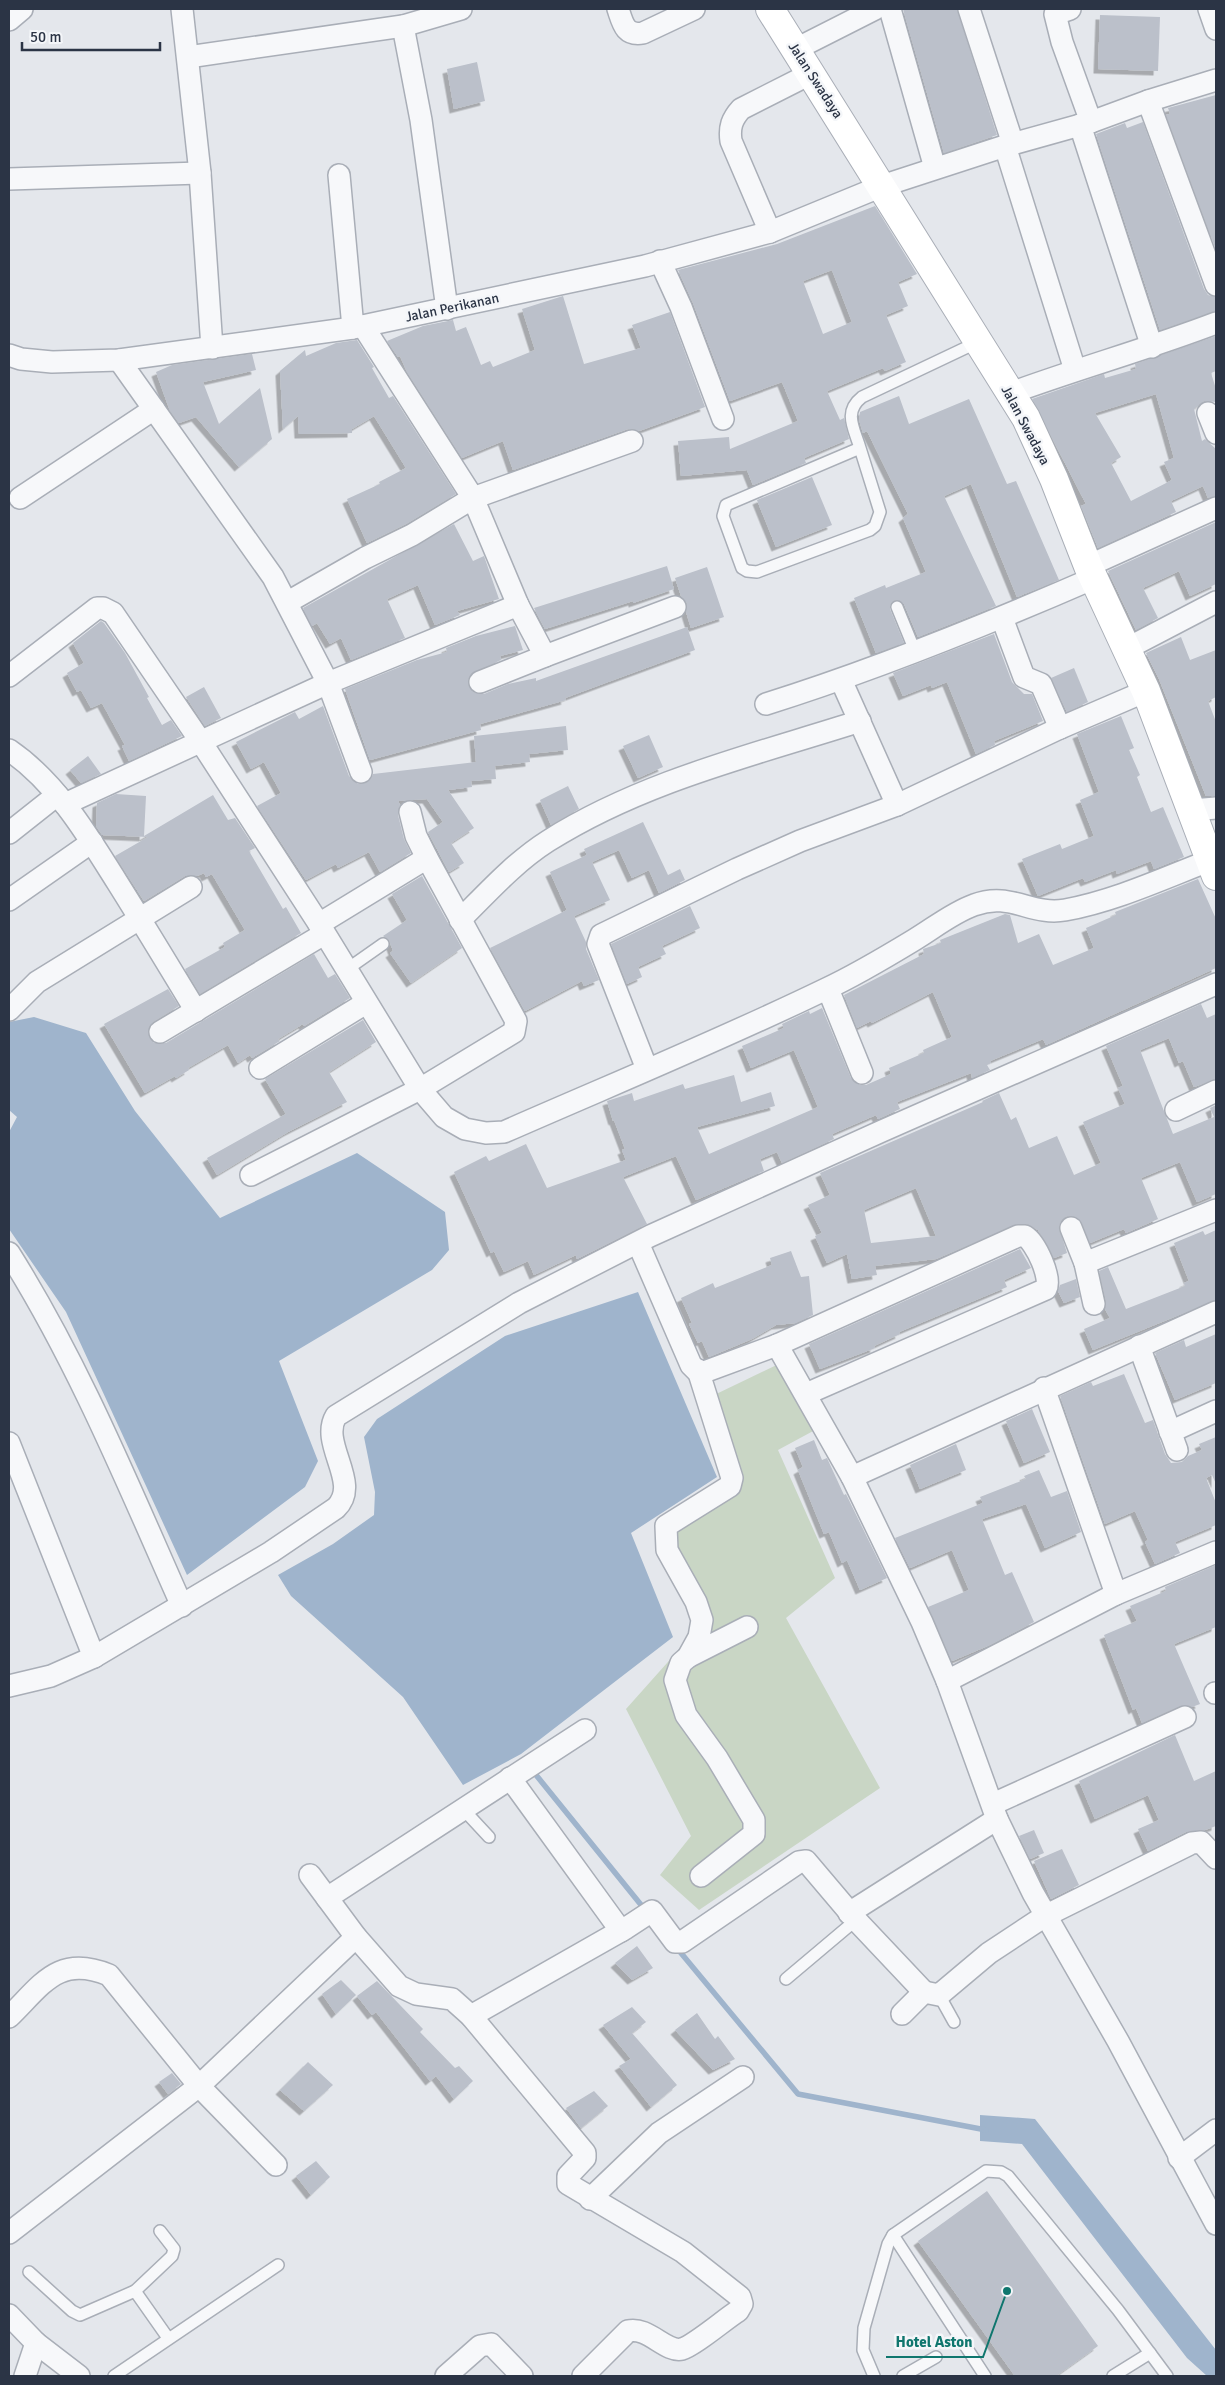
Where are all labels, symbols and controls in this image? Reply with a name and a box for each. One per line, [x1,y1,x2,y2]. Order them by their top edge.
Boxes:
scale bar [22,20,160,52]
text: 50 m [30,28,61,46]
street label: Jalan Swadaya [785,39,846,122]
street label: Jalan Perikanan [404,289,500,326]
street label: Jalan Swadaya [998,383,1054,468]
callout: Hotel Aston [886,2327,983,2357]
text: Hotel Aston [896,2333,972,2351]

